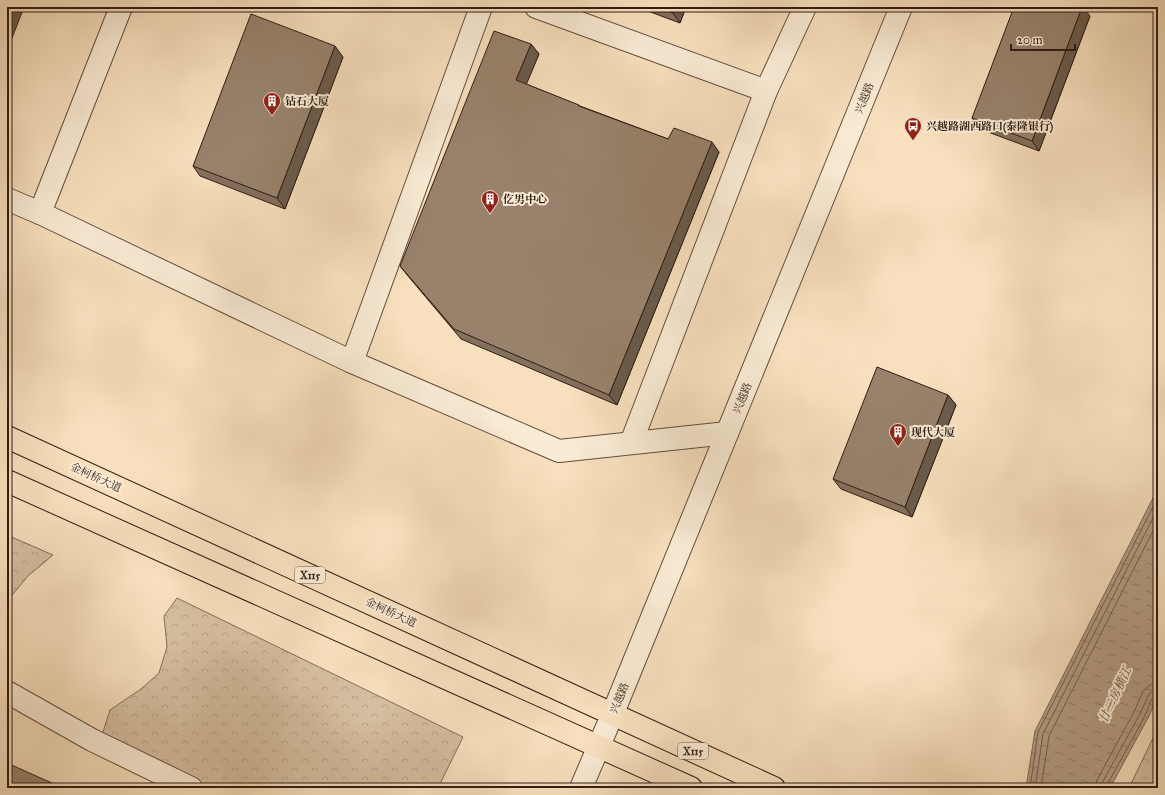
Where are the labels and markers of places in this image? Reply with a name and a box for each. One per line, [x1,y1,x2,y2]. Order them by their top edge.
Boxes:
building icon: 钻石大厦 [262,91,282,116]
place label: 钻石大厦 [285,95,329,108]
bus stop icon: 兴越路湖西路口(泰隆银行) [903,116,923,141]
place label: 兴越路湖西路口(泰隆银行) [926,120,1053,134]
building icon: 仡男中心 [480,189,500,214]
place label: 仡男中心 [503,193,547,206]
building icon: 现代大厦 [888,422,908,447]
place label: 现代大厦 [911,426,955,439]

